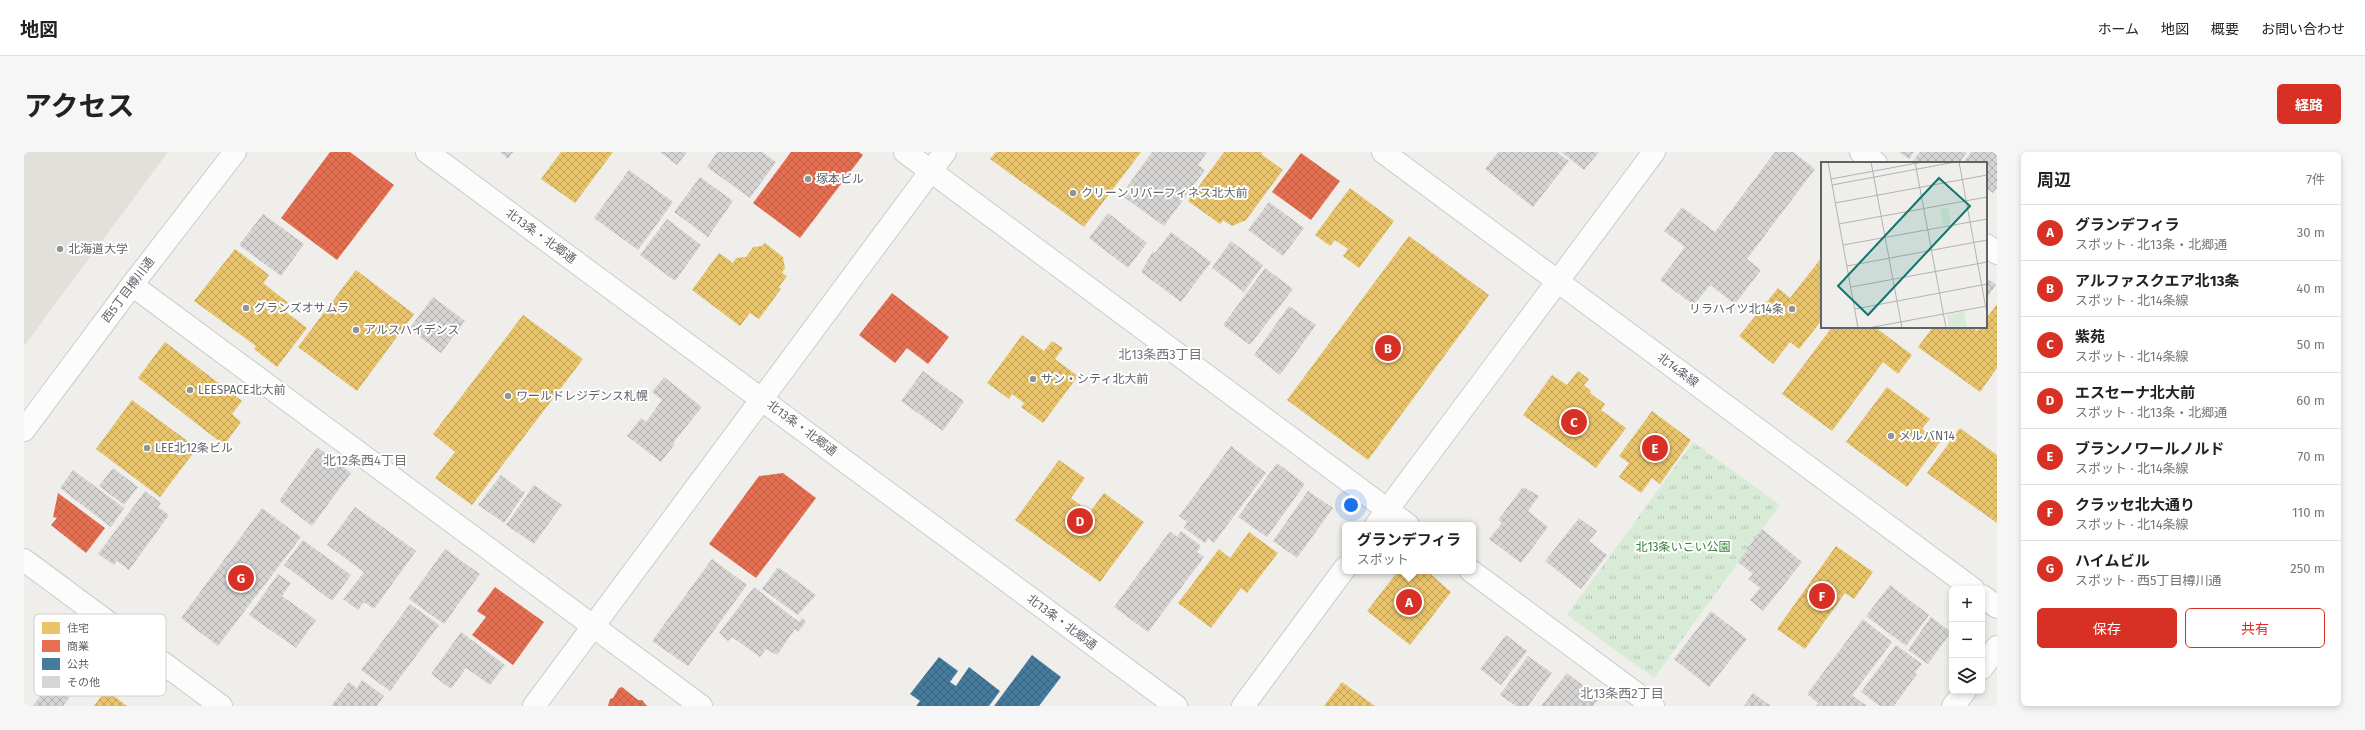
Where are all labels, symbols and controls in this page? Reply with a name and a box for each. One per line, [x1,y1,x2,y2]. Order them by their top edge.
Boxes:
text: 地図 [20,18,58,41]
text: ホーム [2097,21,2139,38]
text: 地図 [2161,21,2189,38]
text: 概要 [2211,21,2239,38]
text: お問い合わせ [2261,21,2345,38]
button: 経路 [2277,84,2341,124]
text: アクセス [24,90,135,123]
inset map [1821,162,1987,328]
text: 周辺 [2037,170,2071,191]
place label: 塚本ビル [816,172,864,186]
text: 7件 [2306,172,2325,187]
marker: 塚本ビル [803,174,813,184]
place label: クリーンリバーフィネス北大前 [1081,186,1247,200]
marker: クリーンリバーフィネス北大前 [1068,188,1078,198]
street label: 北13条・北郷通 [503,206,579,266]
text: グランデフィラ [2075,216,2180,234]
text: A [2046,225,2054,240]
text: 30 m [2297,225,2325,240]
text: スポット · 北13条・北郷通 [2075,237,2227,252]
place label: 北海道大学 [68,242,128,256]
marker: 北海道大学 [55,244,65,254]
street label: 西5丁目樽川通 [99,255,157,325]
text: アルファスクエア北13条 [2075,272,2240,290]
text: B [2046,281,2054,296]
text: 40 m [2296,281,2325,296]
text: スポット · 北14条線 [2075,293,2189,308]
place label: グランズオサムラ [254,301,349,315]
place label: リラハイツ北14条 [1689,302,1784,316]
marker: グランズオサムラ [241,303,251,313]
marker: リラハイツ北14条 [1787,304,1797,314]
place label: アルスハイデンス [364,323,459,337]
marker: アルスハイデンス [351,325,361,335]
text: 紫苑 [2075,328,2105,346]
pin: B [1375,333,1401,363]
text: C [2046,337,2054,352]
text: 50 m [2297,337,2325,352]
district label: 北13条西3丁目 [1118,347,1202,362]
text: スポット · 北14条線 [2075,349,2189,364]
street label: 北14条線 [1655,350,1701,390]
place label: サン・シティ北大前 [1041,372,1148,386]
marker: サン・シティ北大前 [1028,374,1038,384]
place label: LEESPACE北大前 [198,383,285,397]
text: エスセーナ北大前 [2075,384,2195,402]
marker: LEESPACE北大前 [185,385,195,395]
place label: ワールドレジデンス札幌 [516,389,648,403]
marker: ワールドレジデンス札幌 [503,391,513,401]
text: D [2046,393,2054,408]
text: 60 m [2296,393,2325,408]
street label: 北13条・北郷通 [765,397,839,459]
text: スポット · 北13条・北郷通 [2075,405,2227,420]
pin: C [1561,407,1587,437]
place label: メルバN14 [1899,429,1955,443]
marker: メルバN14 [1886,431,1896,441]
pin: E [1642,433,1668,463]
text: ブランノワールノルド [2075,440,2224,458]
place label: LEE北12条ビル [155,441,233,455]
marker: LEE北12条ビル [142,443,152,453]
text: E [2047,449,2053,464]
text: 70 m [2298,449,2325,464]
district label: 北12条西4丁目 [323,453,407,468]
text: スポット · 北14条線 [2075,461,2189,476]
your location [1341,495,1361,515]
text: クラッセ北大通り [2075,496,2195,514]
text: F [2047,505,2053,520]
text: 110 m [2292,505,2325,520]
pin: D [1067,506,1093,536]
text: スポット · 北14条線 [2075,517,2189,532]
popup [1342,522,1476,574]
text: グランデフィラ [1357,531,1461,549]
park label: 北13条いこい公園 [1635,540,1731,554]
text: スポット [1357,552,1409,567]
text: ハイムビル [2075,552,2149,570]
text: G [2046,561,2054,576]
text: 250 m [2290,561,2325,576]
pin: G [228,563,254,593]
text: スポット · 西5丁目樽川通 [2075,573,2222,588]
pin: F [1809,581,1835,611]
map controls [1949,586,1985,694]
button: + [1949,586,1985,622]
pin: A [1396,587,1422,617]
street label: 北13条・北郷通 [1025,591,1099,653]
button: 保存 [2037,608,2177,648]
button: 共有 [2185,608,2325,648]
legend [34,614,166,696]
text: 住宅 [67,622,89,635]
button: − [1949,622,1985,658]
text: 商業 [67,640,89,653]
text: 公共 [67,658,89,671]
button: layers [1949,658,1985,694]
text: その他 [67,676,100,689]
district label: 北13条西2丁目 [1580,686,1664,701]

